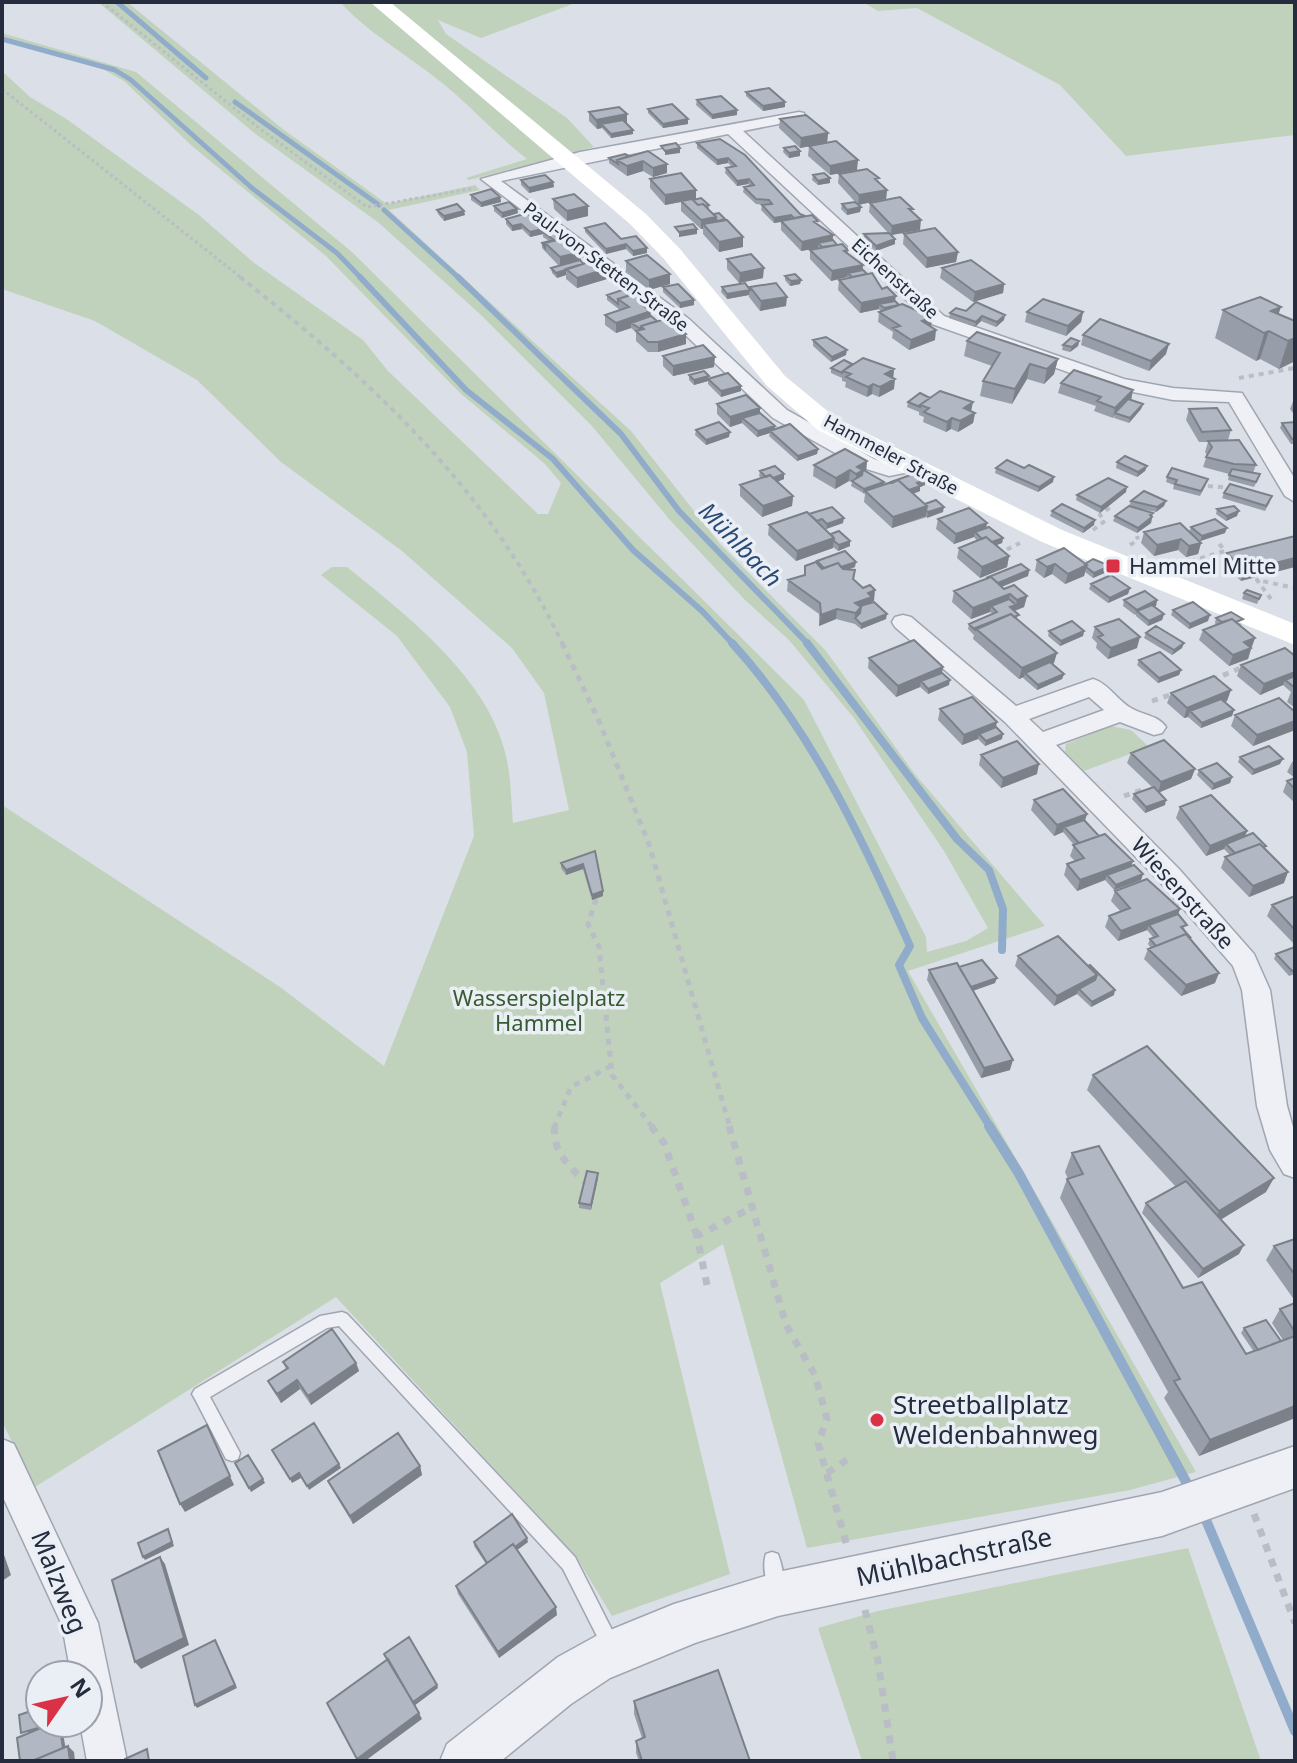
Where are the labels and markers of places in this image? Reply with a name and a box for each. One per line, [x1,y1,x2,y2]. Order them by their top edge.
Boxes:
place label: Hammel Mitte [1129,550,1277,580]
marker: Hammel Mitte [1104,557,1122,575]
place label: Streetballplatz Weldenbahnweg [893,1386,1099,1452]
marker: Streetballplatz Weldenbahnweg [868,1411,886,1429]

